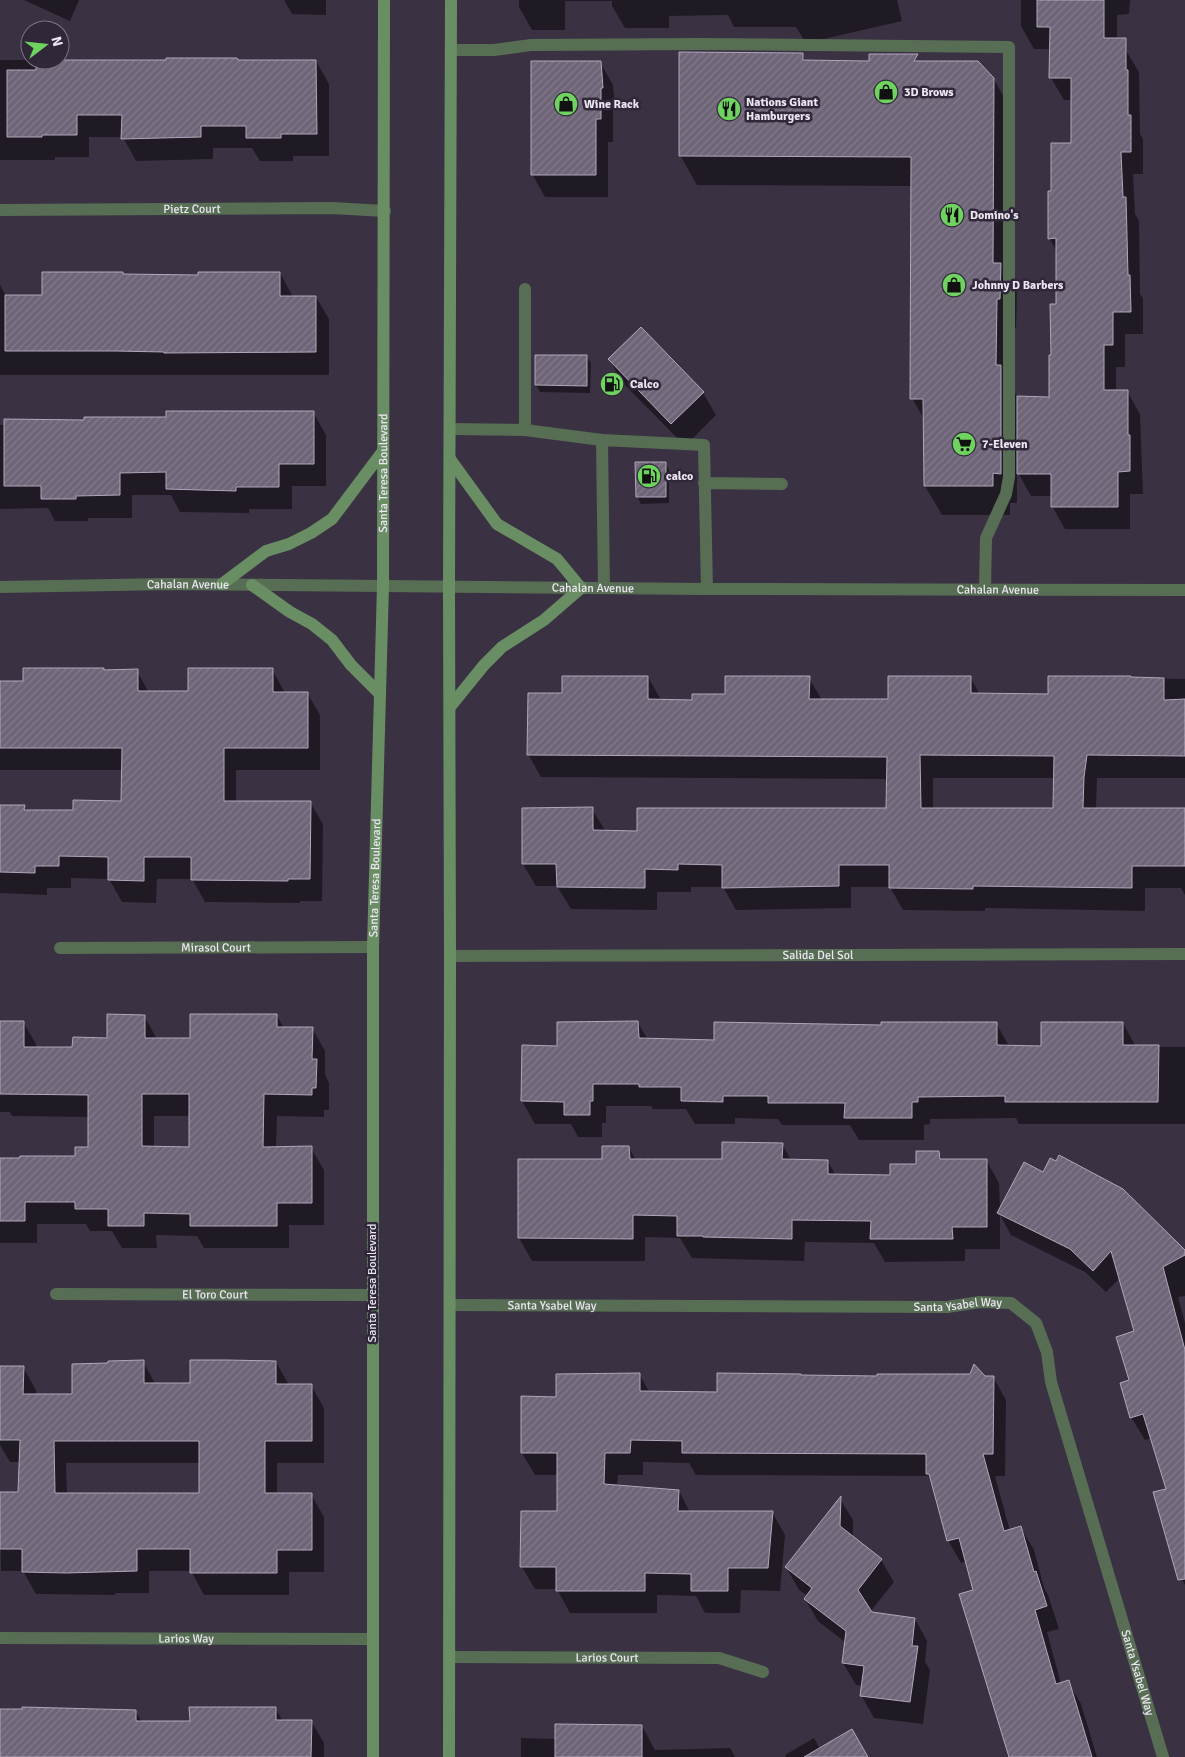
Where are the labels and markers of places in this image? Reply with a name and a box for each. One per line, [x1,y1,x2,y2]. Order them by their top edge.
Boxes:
shop icon: 3D Brows [873,79,899,105]
place label: 3D Brows [904,85,954,100]
shop icon: Wine Rack [553,91,579,117]
place label: Nations Giant Hamburgers [746,95,818,124]
restaurant icon: Nations Giant Hamburgers [716,96,742,122]
place label: Wine Rack [584,97,640,112]
restaurant icon: Domino's [939,202,965,228]
place label: Domino's [970,208,1019,223]
shop icon: Johnny D Barbers [941,272,967,298]
place label: Johnny D Barbers [972,278,1064,293]
fuel station icon: Calco [599,371,625,397]
place label: Calco [630,377,659,392]
supermarket icon: 7-Eleven [951,431,977,457]
place label: 7-Eleven [982,437,1028,452]
fuel station icon: calco [636,463,662,489]
place label: calco [666,469,693,484]

